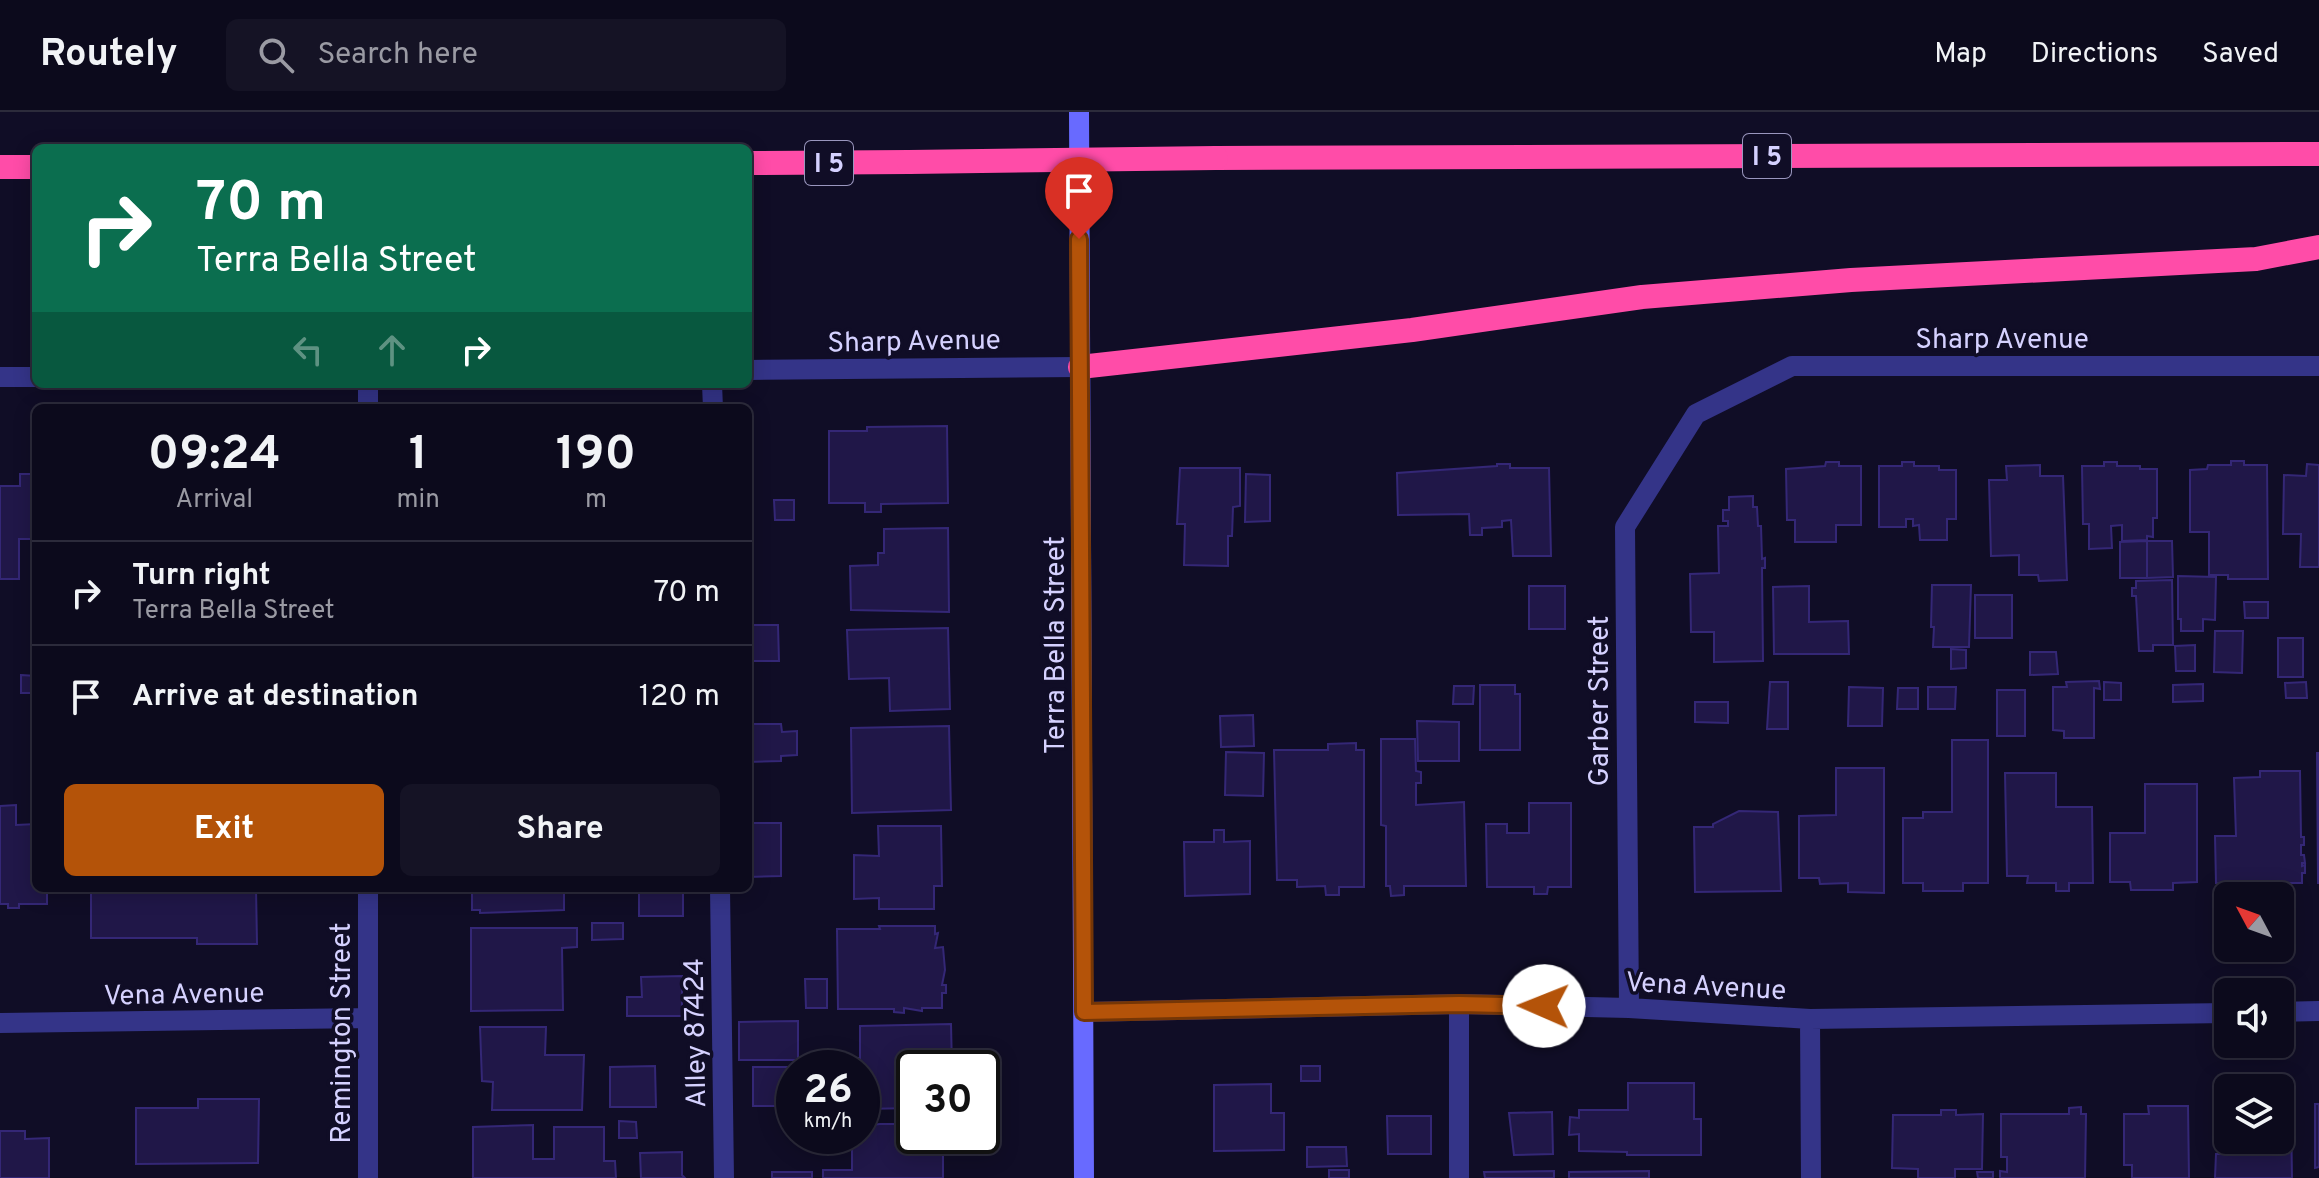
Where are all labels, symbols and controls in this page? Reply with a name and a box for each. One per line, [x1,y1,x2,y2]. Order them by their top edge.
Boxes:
search box [226,19,786,91]
text: Routely [40,31,178,80]
icon: search [254,33,298,77]
text: Search here [318,37,478,74]
text: Map [1934,37,1987,73]
text: Directions [2031,37,2158,73]
text: Saved [2202,37,2279,73]
road number: I 5 [1743,134,1791,178]
road number: I 5 [805,141,853,185]
pin [1045,157,1113,239]
icon: arrive [1057,169,1101,213]
text: 70 m [196,170,326,240]
icon: right [64,176,168,280]
text: Terra Bella Street [196,239,477,285]
street label: Sharp Avenue [827,323,1001,363]
street label: Sharp Avenue [1915,323,2089,359]
icon: left [286,328,330,372]
icon: ahead [370,328,414,372]
icon: right [454,328,498,372]
text: 09:24 [148,426,281,486]
text: 1 [409,426,428,486]
text: 190 [556,426,636,486]
text: Arrival [176,484,253,517]
text: min [397,484,440,517]
text: m [585,484,607,517]
street label: Terra Bella Street [1039,536,1075,754]
text: Turn right [132,558,270,595]
icon: right [64,571,108,615]
text: 70 m [654,575,720,612]
text: Terra Bella Street [132,595,335,628]
street label: Garber Street [1583,615,1619,787]
icon: arrive [64,675,108,719]
text: Arrive at destination [132,679,418,716]
text: 120 m [639,679,720,716]
button: Exit [64,784,384,876]
button: Share [400,784,720,876]
north arrow [2214,882,2294,962]
map controls [2214,882,2294,1154]
street label: Remington Street [325,922,361,1144]
street label: Alley 87424 [678,958,716,1108]
position arrow [1502,964,1586,1048]
street label: Vena Avenue [1625,966,1787,1010]
street label: Vena Avenue [103,977,265,1015]
button: sound [2214,978,2294,1058]
speed limit sign: 30 [896,1050,1000,1154]
text: 26 [803,1067,853,1117]
button: layers [2214,1074,2294,1154]
text: km/h [804,1109,852,1135]

